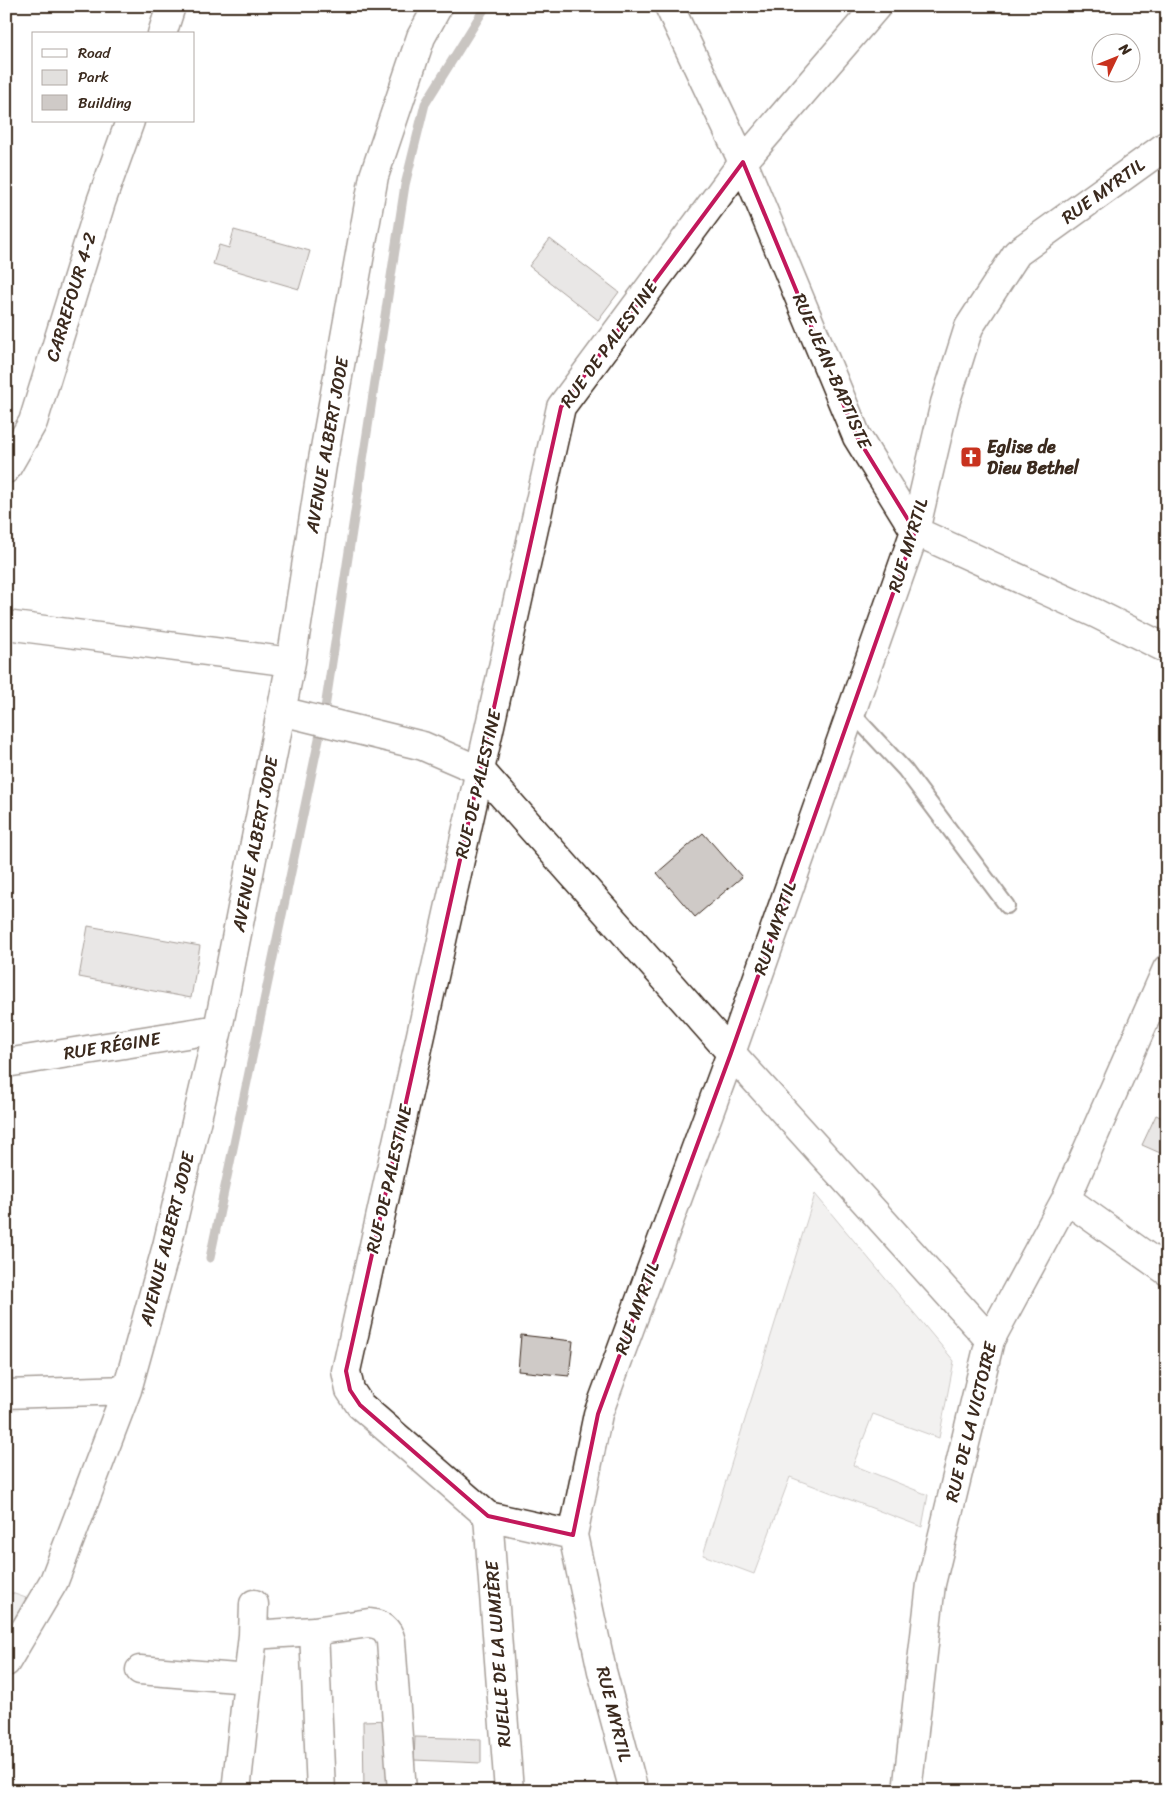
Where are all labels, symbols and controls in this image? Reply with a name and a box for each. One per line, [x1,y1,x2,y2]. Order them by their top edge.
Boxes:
legend [32,32,195,122]
north arrow [1090,32,1140,82]
text: N [1112,37,1138,62]
text: Road [78,40,111,66]
text: Park [78,64,109,90]
text: Building [78,90,132,116]
street label: RUE MYRTIL [1054,149,1152,233]
street label: CARREFOUR 4-2 [36,228,106,366]
street label: RUE DE PALESTINE [551,272,667,415]
street label: RUE JEAN-BAPTISTE [783,288,881,455]
street label: AVENUE ALBERT JODE [296,354,358,536]
place label: Eglise de Dieu Bethel [987,431,1080,484]
church icon: Eglise de Dieu Bethel [959,445,983,469]
street label: RUE MYRTIL [878,493,938,596]
street label: RUE DE PALESTINE [445,706,511,861]
street label: AVENUE ALBERT JODE [222,753,288,935]
street label: RUE MYRTIL [744,876,806,979]
street label: RUE RÉGINE [61,1022,164,1069]
street label: RUE DE PALESTINE [356,1101,422,1256]
street label: AVENUE ALBERT JODE [130,1148,204,1330]
street label: RUE MYRTIL [605,1256,669,1359]
street label: RUE DE LA VICTOIRE [936,1338,1007,1505]
street label: RUELLE DE LA LUMIÈRE [475,1559,520,1748]
street label: RUE MYRTIL [587,1663,641,1766]

